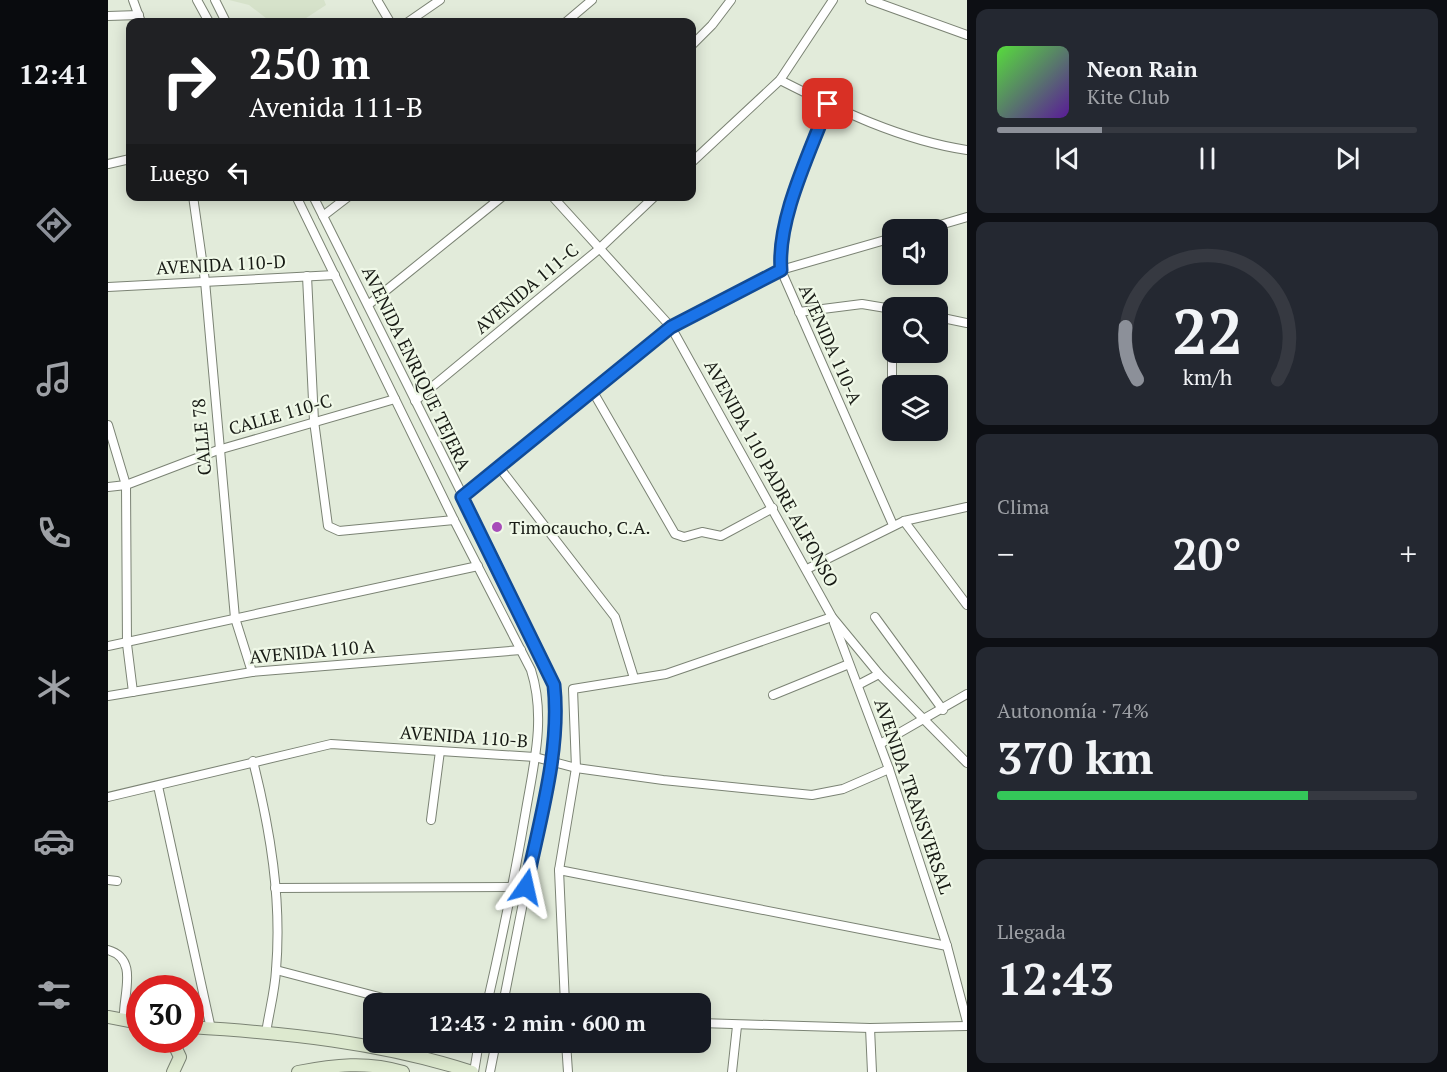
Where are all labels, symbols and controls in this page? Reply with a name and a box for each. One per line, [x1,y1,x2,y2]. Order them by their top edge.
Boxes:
text: 250 m [249,35,370,91]
icon: right [150,42,228,120]
text: Neon Rain [1087,54,1198,83]
text: 12:41 [19,56,89,92]
pin [802,78,853,129]
text: Kite Club [1087,83,1170,110]
icon: arrive [811,87,844,120]
text: Avenida 111-B [249,89,423,125]
icon: previous [1051,142,1084,175]
icon: pause [1191,142,1224,175]
icon: next [1331,142,1364,175]
icon: left [222,156,255,189]
text: Luego [150,158,210,187]
icon: directions [33,204,75,246]
map controls [882,219,948,441]
button: sound [882,219,948,285]
street label: AVENIDA 111-C [469,237,583,339]
street label: AVENIDA 110-D [155,249,287,279]
street label: AVENIDA ENRIQUE TEJERA [357,262,477,475]
street label: AVENIDA 110-A [794,280,868,408]
text: 22 [1172,290,1242,373]
button: search [882,297,948,363]
street label: AVENIDA 110 PADRE ALFONSO [699,355,845,591]
icon: music [33,358,75,400]
text: km/h [1182,364,1232,392]
button: layers [882,375,948,441]
street label: CALLE 110-C [226,388,334,440]
street label: CALLE 78 [186,397,216,477]
text: Clima [997,493,1049,520]
icon: phone [33,512,75,554]
place label: Timocaucho, C.A. [509,515,650,539]
marker: Timocaucho, C.A. [490,520,504,534]
text: 20° [1172,523,1242,583]
text: − [997,532,1015,575]
text: + [1399,532,1417,575]
street label: AVENIDA 110 A [248,633,376,668]
icon: climate [33,666,75,708]
street label: AVENIDA TRANSVERSAL [869,695,959,897]
text: Autonomía · 74% [997,697,1149,724]
street label: AVENIDA 110-B [399,720,529,752]
text: 370 km [997,727,1153,787]
icon: car [33,820,75,862]
position arrow [494,855,558,919]
text: Llegada [997,918,1066,945]
text: 12:43 [997,948,1114,1008]
icon: filters [33,974,75,1016]
speed limit sign: 30 [126,975,204,1053]
text: 12:43 · 2 min · 600 m [428,1008,646,1037]

